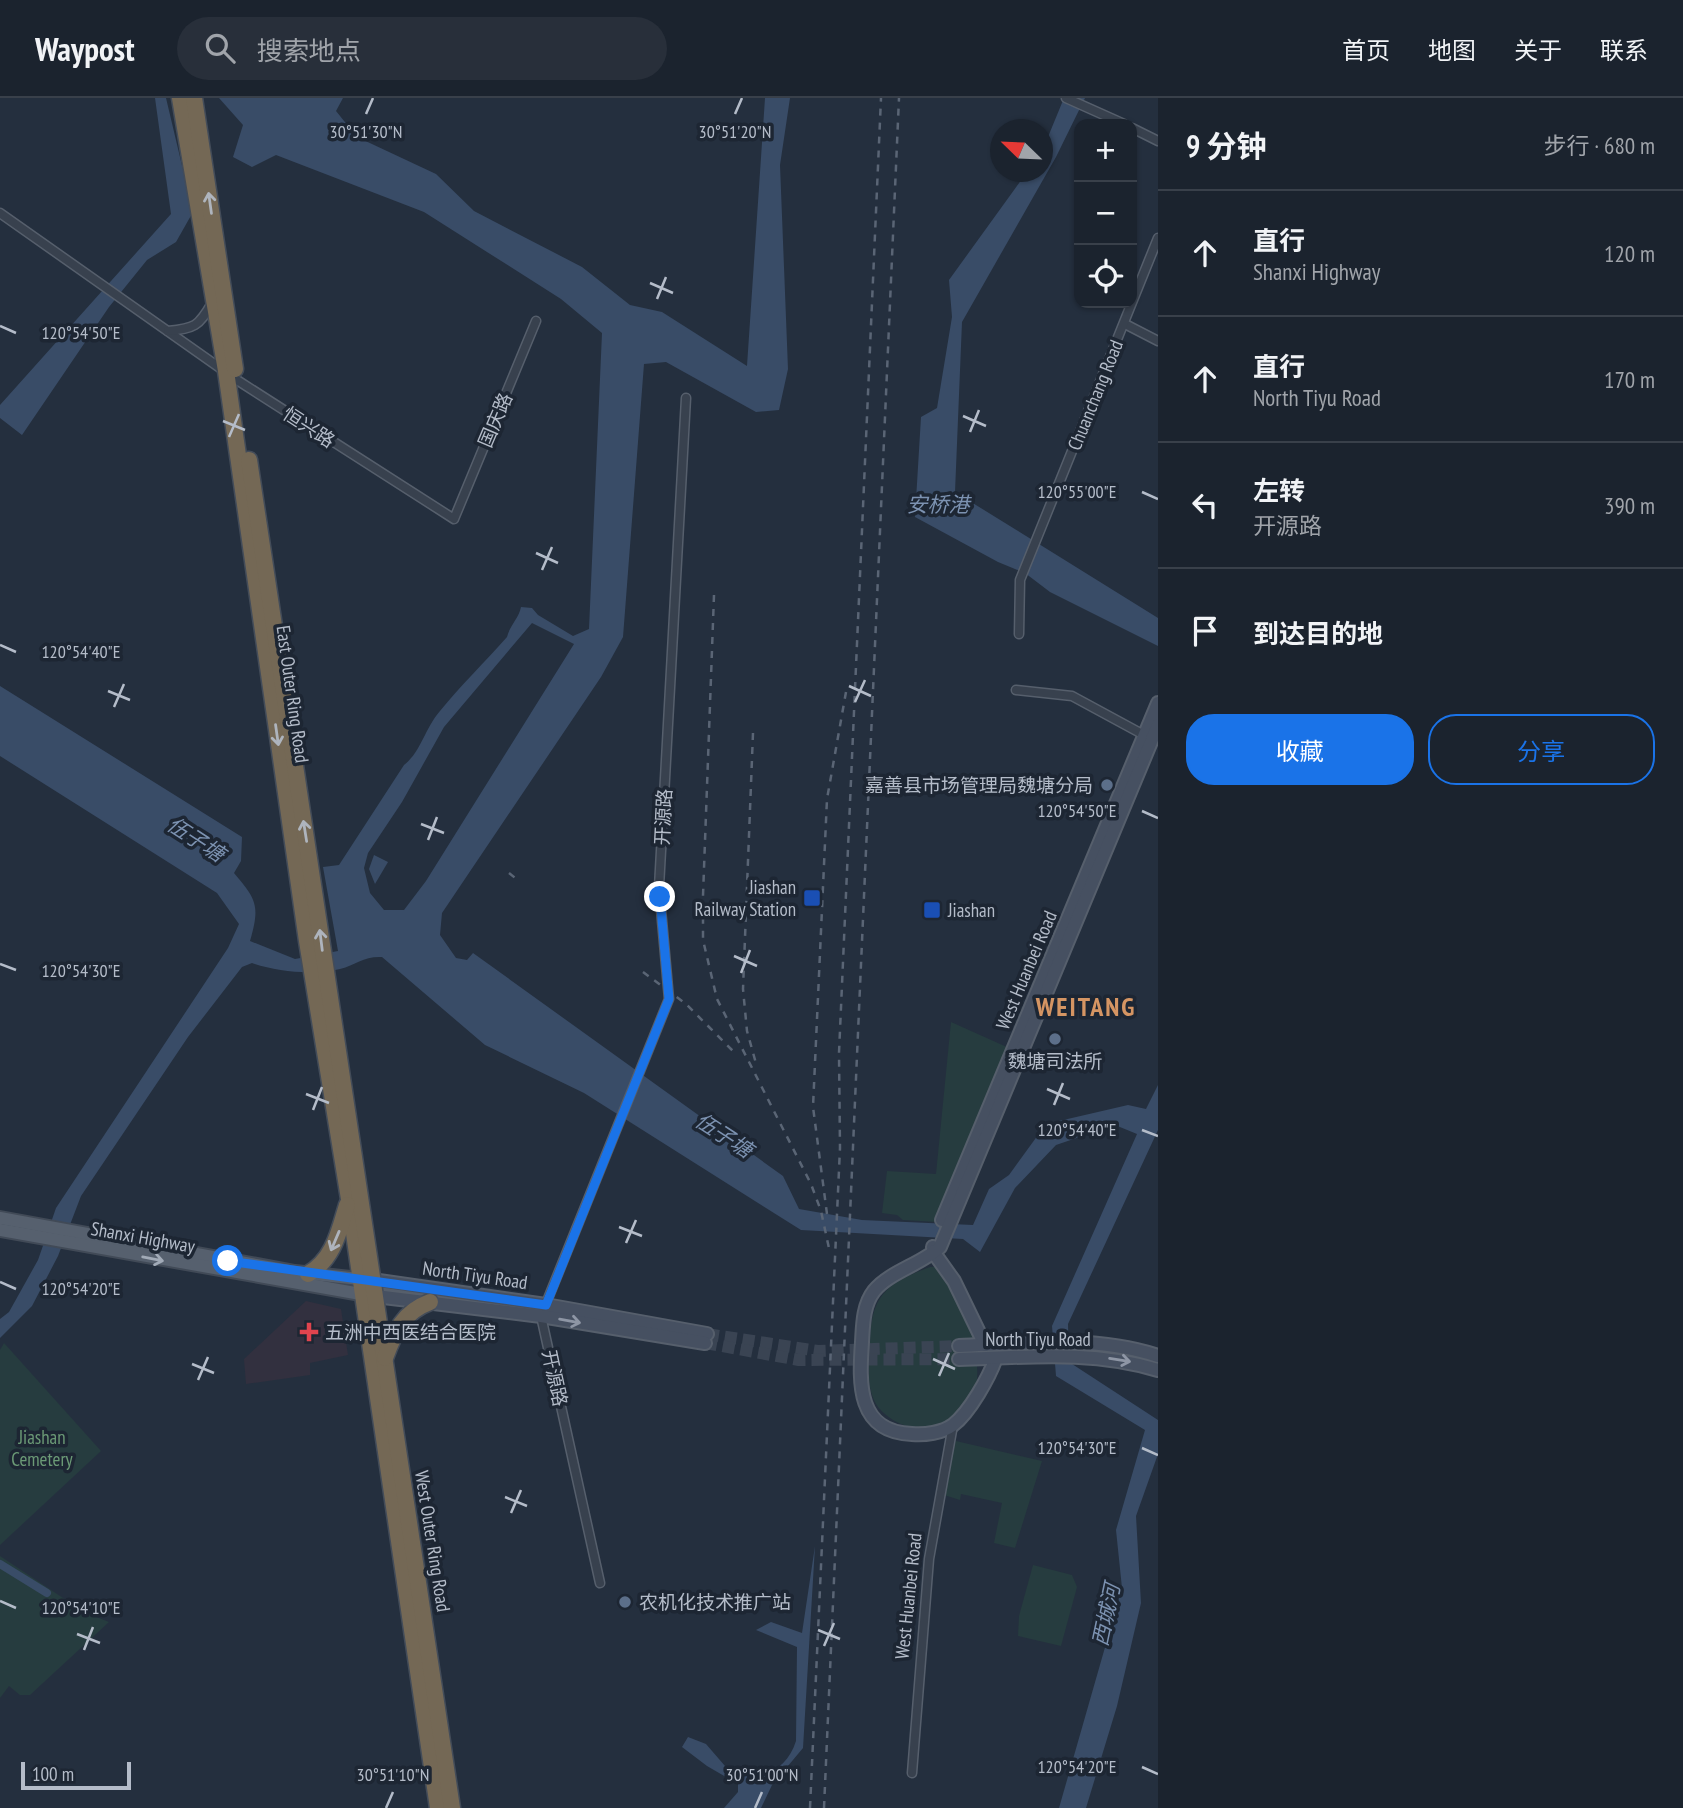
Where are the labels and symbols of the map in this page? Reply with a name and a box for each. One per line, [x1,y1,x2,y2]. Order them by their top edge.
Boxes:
north arrow [990,119,1053,182]
text: 30°51'30"N [330,120,402,143]
text: 30°51'20"N [699,120,771,143]
one-way arrow [203,192,216,215]
text: 120°54'50"E [42,321,120,344]
street label: Chuanchang Road [1062,336,1128,454]
street label: 国庆路 [473,389,517,451]
street label: 恒兴路 [279,401,339,453]
text: 120°55'00"E [1038,480,1116,503]
water label: 安桥港 [907,491,972,518]
street label: East Outer Ring Road [271,624,315,764]
text: 120°54'40"E [42,640,120,663]
one-way arrow [271,723,284,746]
place label: 嘉善县市场管理局魏塘分局 [865,773,1093,797]
marker: 嘉善县市场管理局魏塘分局 [1099,777,1115,793]
street label: 开源路 [650,788,676,846]
text: 120°54'50"E [1038,799,1116,822]
water label: 伍子塘 [162,811,232,869]
one-way arrow [298,820,311,843]
place label: Jiashan Railway Station [694,875,796,921]
route end [644,881,675,912]
marker: Jiashan Railway Station [802,888,822,908]
place label: Jiashan [947,898,995,922]
marker: Jiashan [922,900,942,920]
street label: West Huanbei Road [990,907,1062,1033]
one-way arrow [314,929,327,952]
text: 120°54'30"E [42,959,120,982]
district label: WEITANG [1035,990,1136,1023]
marker: 魏塘司法所 [1047,1031,1063,1047]
place label: 魏塘司法所 [1007,1049,1103,1073]
water label: 伍子塘 [690,1107,760,1165]
text: 120°54'40"E [1038,1118,1116,1141]
street label: Shanxi Highway [89,1216,198,1258]
one-way arrow [328,1229,341,1251]
route start [212,1245,243,1276]
one-way arrow [141,1253,164,1266]
street label: North Tiyu Road [421,1256,529,1294]
text: 120°54'20"E [42,1277,120,1300]
one-way arrow [559,1315,581,1328]
place label: 五洲中西医结合医院 [325,1320,496,1344]
marker: 五洲中西医结合医院 [299,1322,319,1342]
street label: North Tiyu Road [985,1327,1091,1351]
street label: 开源路 [537,1348,573,1408]
one-way arrow [1108,1354,1131,1367]
park label: Jiashan Cemetery [11,1425,74,1471]
text: 120°54'30"E [1038,1436,1116,1459]
street label: West Outer Ring Road [410,1469,456,1613]
street label: West Huanbei Road [889,1532,927,1660]
water label: 西城河 [1086,1577,1127,1649]
place label: 农机化技术推广站 [639,1590,791,1614]
marker: 农机化技术推广站 [617,1594,633,1610]
text: 120°54'10"E [42,1596,120,1619]
text: 120°54'20"E [1038,1755,1116,1778]
scale bar [21,1759,131,1791]
text: 30°51'10"N [357,1763,429,1786]
text: 30°51'00"N [726,1763,798,1786]

